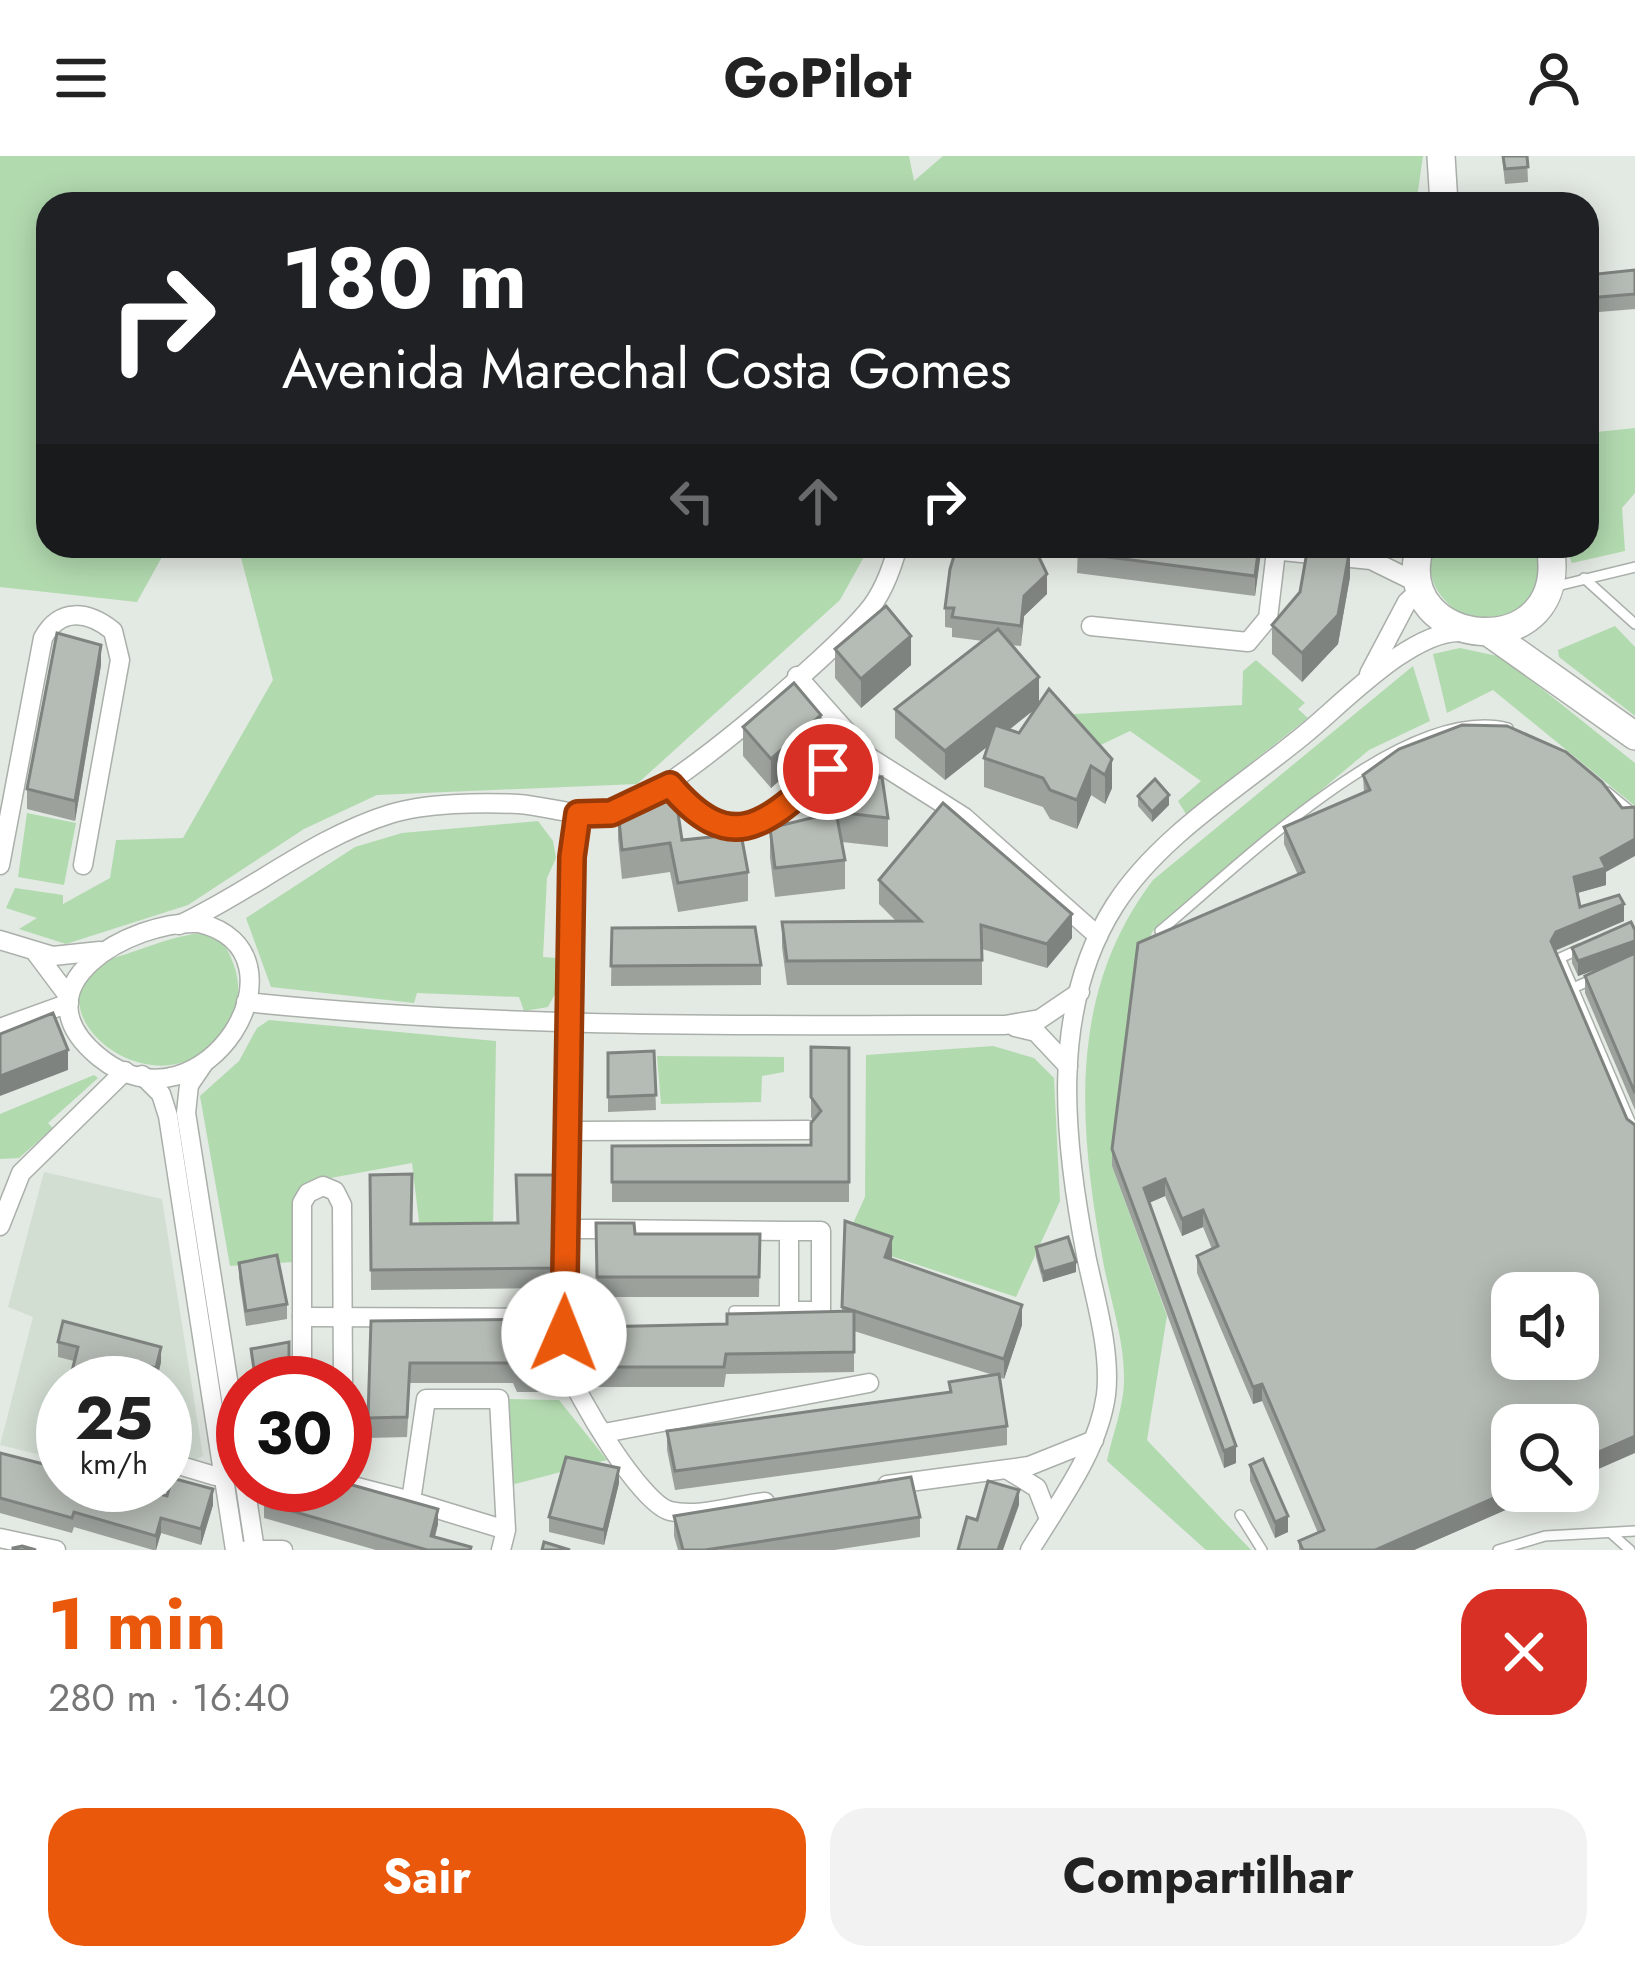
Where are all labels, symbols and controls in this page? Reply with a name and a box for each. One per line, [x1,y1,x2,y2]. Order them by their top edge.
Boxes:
text: GoPilot [724,39,911,117]
icon: menu [48,45,114,111]
icon: person [1521,45,1587,111]
text: 180 m [282,218,527,340]
icon: right [84,240,240,396]
text: Avenida Marechal Costa Gomes [282,330,1011,408]
icon: left [659,468,725,534]
icon: ahead [785,468,851,534]
icon: right [911,468,977,534]
pin [777,718,879,820]
icon: arrive [795,736,861,802]
position arrow [501,1271,627,1397]
map controls [1491,1272,1599,1512]
button: sound [1491,1272,1599,1380]
speed limit sign: 30 [216,1356,372,1512]
text: 25 [75,1375,153,1462]
button: search [1491,1404,1599,1512]
text: km/h [80,1442,148,1485]
text: 1 min [48,1572,227,1676]
button: close [1461,1589,1587,1715]
text: 280 m · 16:40 [48,1669,290,1726]
button: Sair [48,1808,806,1946]
button: Compartilhar [830,1808,1587,1946]

